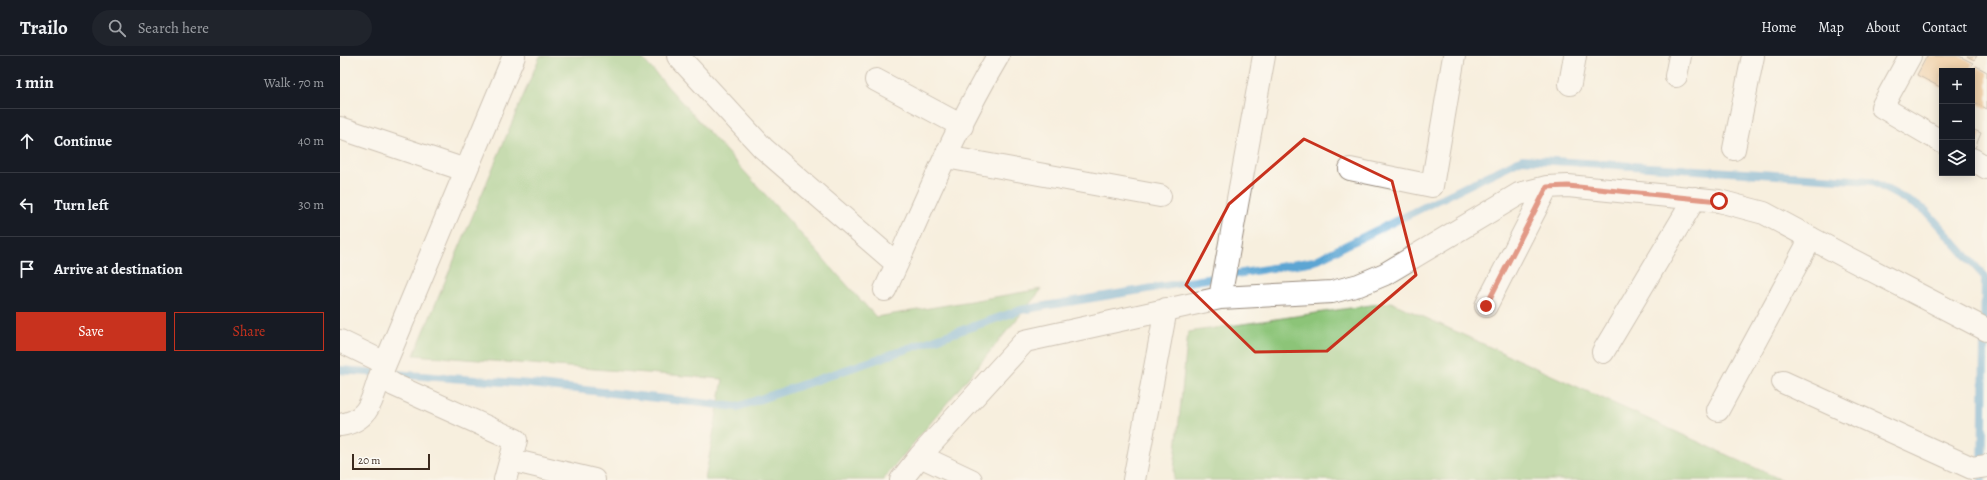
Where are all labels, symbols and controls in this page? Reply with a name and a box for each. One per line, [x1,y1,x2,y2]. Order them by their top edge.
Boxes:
search box [92,10,372,46]
text: Trailo [20,15,68,41]
icon: search [106,17,128,39]
text: Search here [138,18,209,38]
text: Home [1761,18,1796,37]
text: Map [1818,18,1844,37]
text: About [1866,18,1900,37]
text: Contact [1922,18,1967,37]
map controls [1939,68,1975,176]
button: + [1939,68,1975,104]
text: 1 min [16,71,54,94]
text: Walk · 70 m [264,74,324,91]
button: − [1939,104,1975,140]
icon: ahead [16,130,38,152]
text: Continue [54,131,112,151]
text: 40 m [298,132,324,149]
button: layers [1939,140,1975,176]
route start [1710,192,1728,210]
icon: left [16,194,38,216]
text: Turn left [54,195,109,215]
text: 30 m [298,196,324,213]
icon: arrive [16,258,38,280]
text: Arrive at destination [54,259,183,279]
route end [1477,297,1495,315]
button: Save [16,312,166,351]
button: Share [174,312,324,351]
scale bar [352,452,430,471]
text: 20 m [358,453,380,468]

